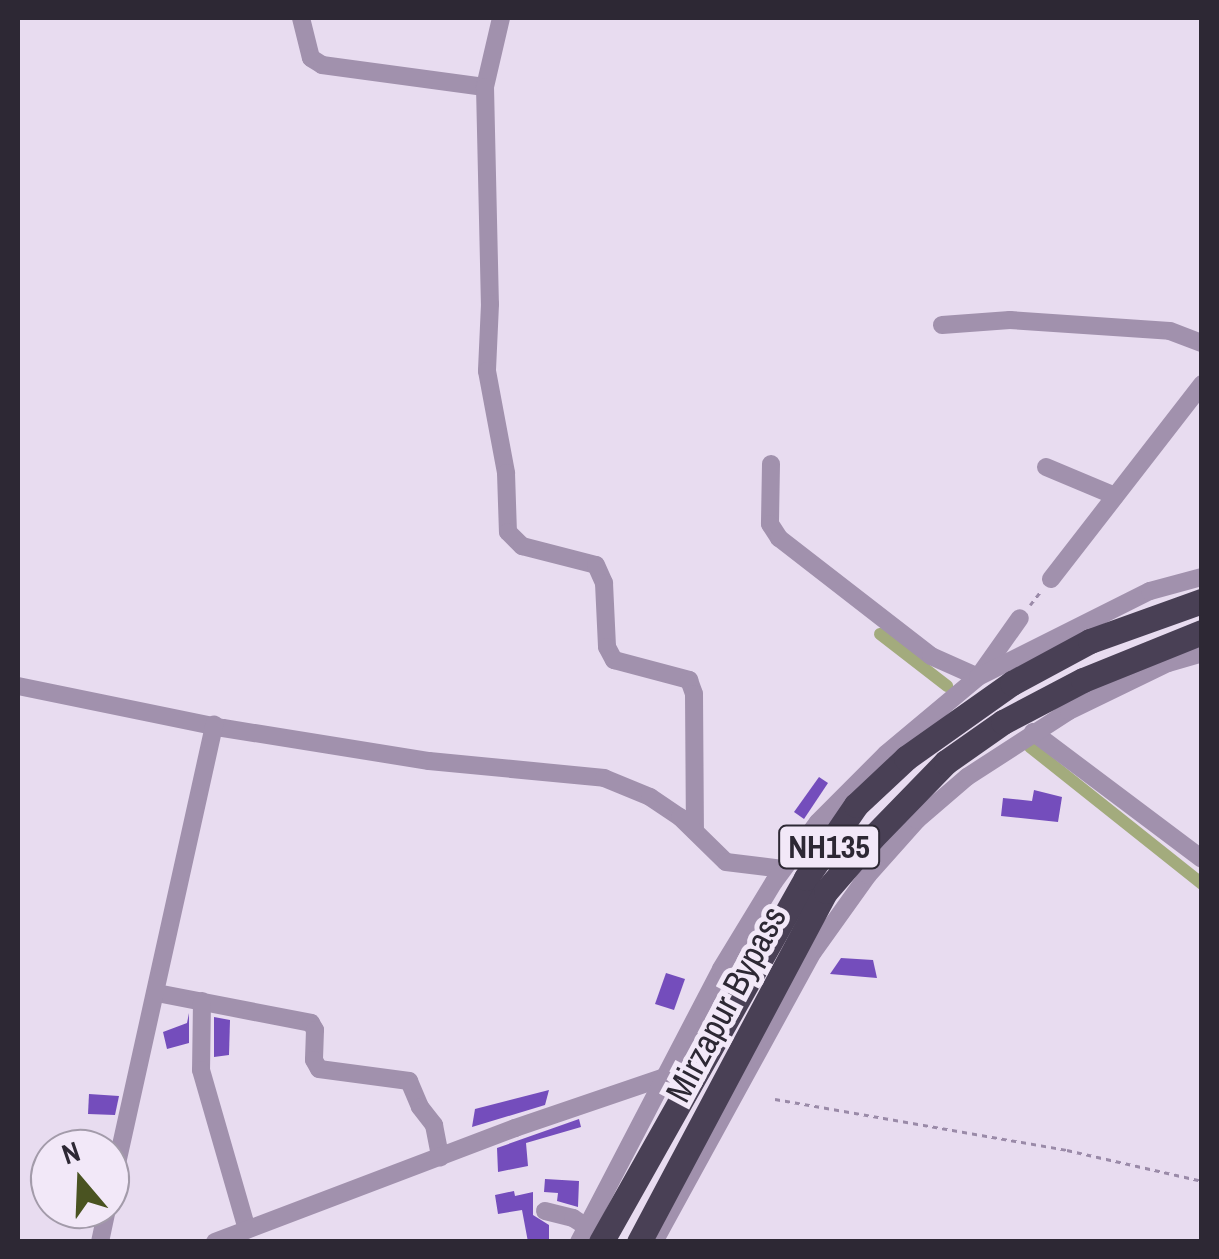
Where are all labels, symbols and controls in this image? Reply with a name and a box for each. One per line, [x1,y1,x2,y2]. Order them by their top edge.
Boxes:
road number: NH135 [776,820,882,874]
street label: Mirzapur Bypass [657,899,795,1109]
north arrow [30,1129,130,1229]
text: N [57,1132,85,1173]

